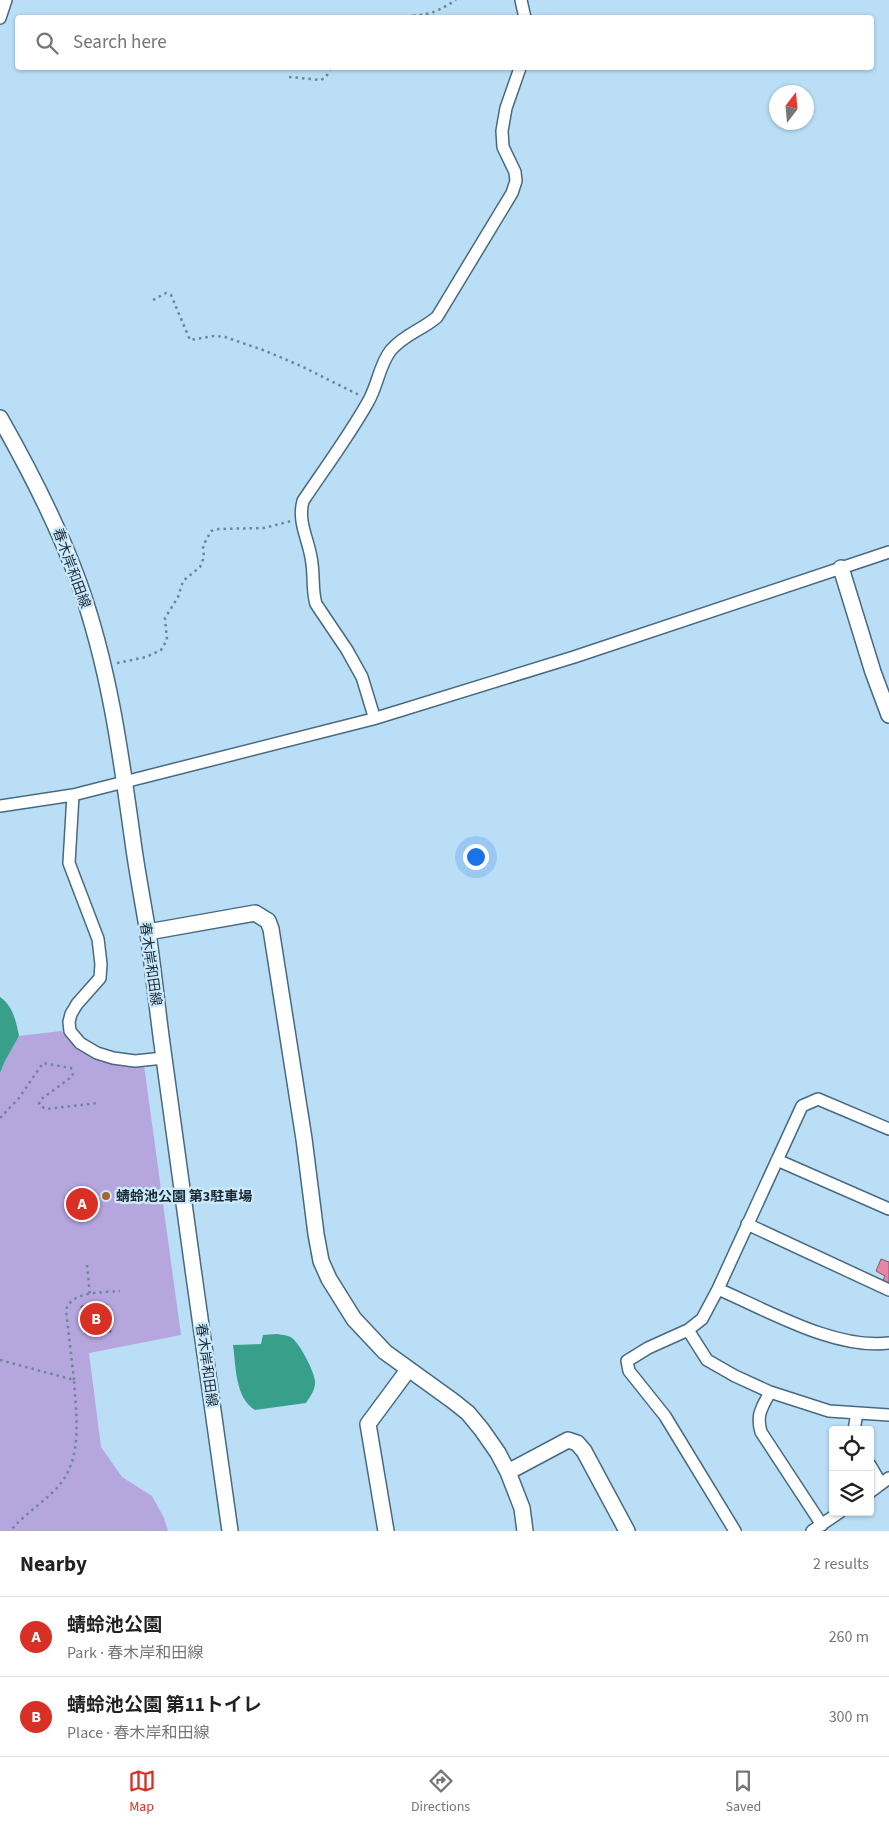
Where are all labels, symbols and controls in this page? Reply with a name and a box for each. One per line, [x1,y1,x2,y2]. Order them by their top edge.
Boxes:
search box [15,15,874,70]
icon: search [33,29,61,57]
text: Search here [73,29,167,56]
north arrow [769,85,814,130]
street label: 春木岸和田線 [47,525,95,611]
your location [463,844,489,870]
street label: 春木岸和田線 [134,921,166,1007]
pin: A [66,1185,98,1223]
place label: 蜻蛉池公園 第3駐車場 [116,1187,252,1207]
marker: 蜻蛉池公園 第3駐車場 [100,1190,112,1202]
pin: B [80,1300,112,1338]
street label: 春木岸和田線 [190,1322,222,1408]
map controls [829,1426,874,1516]
button: locate [829,1426,874,1471]
button: layers [829,1471,874,1516]
text: Nearby [20,1549,87,1579]
text: 2 results [813,1553,869,1575]
text: 蜻蛉池公園 [67,1612,162,1639]
text: A [31,1626,41,1648]
text: 260 m [829,1626,869,1648]
text: Park · 春木岸和田線 [67,1642,203,1664]
text: 蜻蛉池公園 第11トイレ [67,1692,262,1719]
text: B [31,1706,41,1728]
text: 300 m [829,1706,869,1728]
text: Place · 春木岸和田線 [67,1722,209,1744]
tab: Map [128,1767,156,1817]
tab: Directions [411,1767,470,1817]
tab: Saved [726,1767,761,1817]

